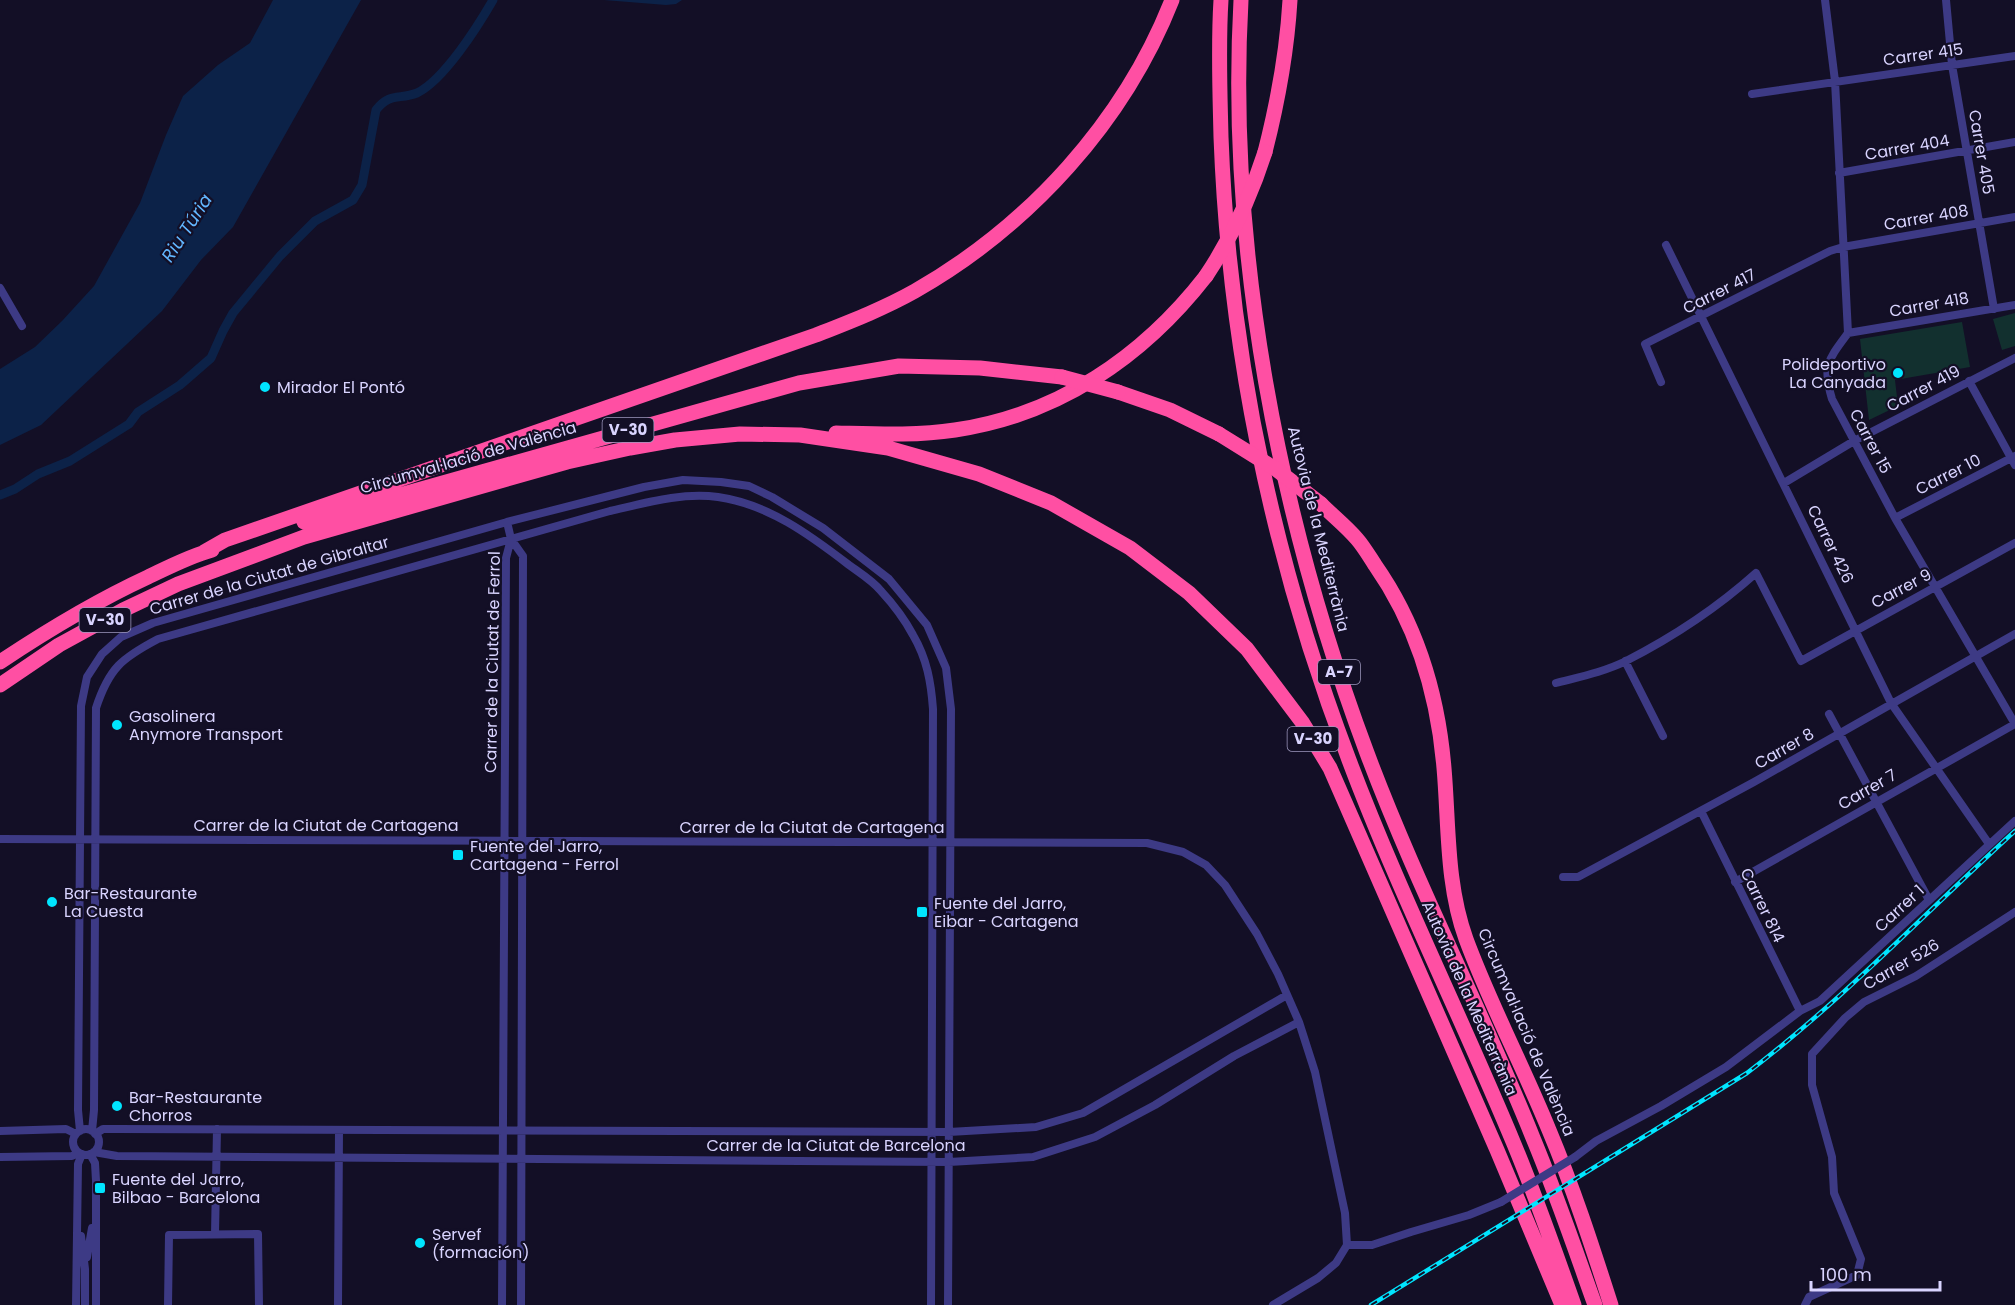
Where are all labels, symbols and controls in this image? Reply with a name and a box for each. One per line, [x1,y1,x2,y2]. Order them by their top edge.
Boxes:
street label: Carrer 415 [1882,38,1965,71]
street label: Carrer 405 [1963,108,2000,196]
street label: Carrer 404 [1863,129,1951,166]
water label: Riu Túria [155,189,218,267]
street label: Carrer 408 [1882,199,1970,236]
street label: Carrer 417 [1679,263,1760,320]
street label: Carrer 418 [1887,286,1971,323]
place label: Polideportivo La Canyada [1782,353,1886,394]
street label: Carrer 419 [1882,359,1964,417]
marker: Polideportivo La Canyada [1891,366,1905,380]
place label: Mirador El Pontó [277,376,405,399]
marker: Mirador El Pontó [258,380,272,394]
street label: Carrer 15 [1844,405,1897,478]
street label: Circumval·lació de València [357,416,579,499]
road number: V-30 [602,418,654,442]
street label: Autovia de la Mediterrània [1282,424,1355,634]
street label: Carrer 10 [1912,448,1985,501]
street label: Carrer 426 [1802,501,1859,587]
street label: Carrer de la Ciutat de Gibraltar [147,530,392,621]
street label: Carrer de la Ciutat de Ferrol [479,551,506,773]
street label: Carrer 9 [1867,563,1935,614]
road number: V-30 [80,608,130,632]
road number: A-7 [1318,660,1360,684]
place label: Gasolinera Anymore Transport [129,705,283,746]
marker: Gasolinera Anymore Transport [110,718,124,732]
street label: Carrer 8 [1750,722,1818,775]
road number: V-30 [1288,727,1338,751]
street label: Carrer 7 [1834,763,1901,815]
street label: Carrer de la Ciutat de Cartagena [193,814,459,837]
street label: Carrer de la Ciutat de Cartagena [679,816,945,839]
place label: Fuente del Jarro, Cartagena - Ferrol [470,835,619,876]
marker: Fuente del Jarro, Cartagena - Ferrol [451,848,465,862]
street label: Carrer 814 [1735,864,1791,946]
street label: Carrer 1 [1869,879,1929,937]
place label: Bar-Restaurante La Cuesta [64,882,197,923]
place label: Fuente del Jarro, Eibar - Cartagena [934,892,1079,933]
marker: Bar-Restaurante La Cuesta [45,895,59,909]
street label: Autovia de la Mediterrània [1416,897,1523,1099]
marker: Fuente del Jarro, Eibar - Cartagena [915,905,929,919]
street label: Circumval·lació de València [1472,925,1581,1140]
street label: Carrer 526 [1859,933,1944,996]
place label: Bar-Restaurante Chorros [129,1086,262,1127]
marker: Bar-Restaurante Chorros [110,1099,124,1113]
street label: Carrer de la Ciutat de Barcelona [706,1134,966,1157]
place label: Fuente del Jarro, Bilbao - Barcelona [112,1168,260,1209]
marker: Fuente del Jarro, Bilbao - Barcelona [93,1181,107,1195]
place label: Servef (formación) [432,1223,529,1264]
marker: Servef (formación) [413,1236,427,1250]
scale bar [1811,1254,1940,1292]
text: 100 m [1820,1262,1872,1287]

